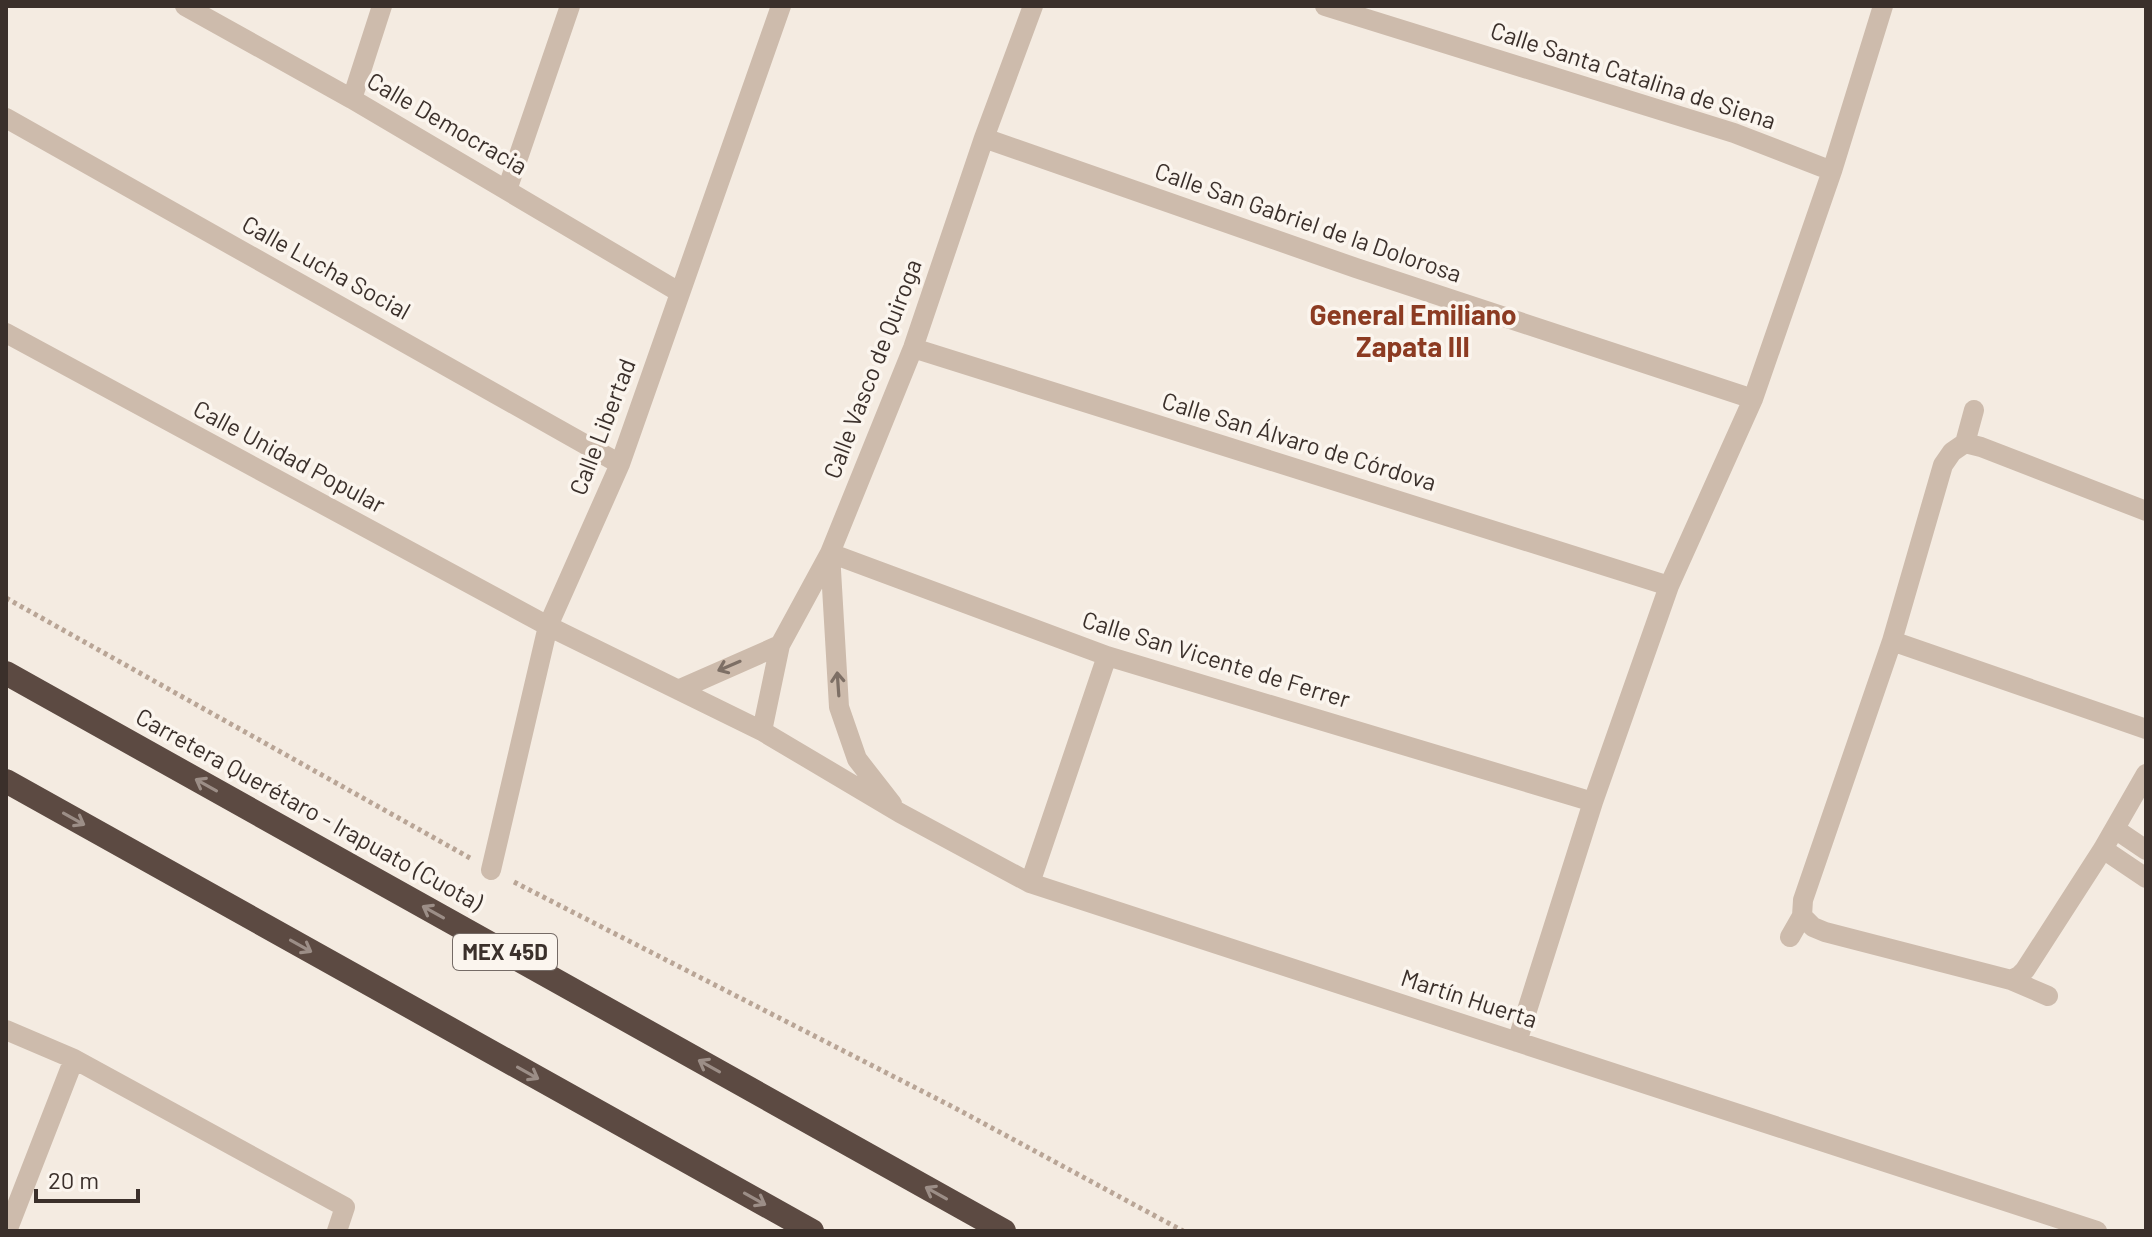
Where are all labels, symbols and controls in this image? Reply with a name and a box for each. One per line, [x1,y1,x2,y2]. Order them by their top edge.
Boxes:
street label: Calle Santa Catalina de Siena [1487,15,1780,134]
street label: Calle Democracia [363,65,533,180]
street label: Calle San Gabriel de la Dolorosa [1151,155,1466,288]
street label: Calle Lucha Social [238,208,416,325]
street label: Calle Vasco de Quiroga [816,255,927,482]
district label: General Emiliano Zapata III [1309,297,1517,363]
street label: Calle Libertad [562,354,641,499]
street label: Calle San Álvaro de Córdova [1159,385,1440,496]
street label: Calle Unidad Popular [189,393,391,519]
street label: Calle San Vicente de Ferrer [1079,604,1354,713]
one-way arrow [717,660,742,675]
one-way arrow [830,671,845,698]
street label: Carretera Querétaro - Irapuato (Cuota) [131,701,489,917]
one-way arrow [195,776,218,792]
one-way arrow [62,811,85,827]
one-way arrow [422,903,445,919]
road number: MEX 45D [453,934,557,970]
one-way arrow [289,938,312,954]
street label: Martín Huerta [1398,962,1541,1033]
one-way arrow [697,1058,721,1073]
one-way arrow [516,1065,539,1081]
scale bar [36,1153,138,1203]
text: 20 m [48,1165,99,1194]
one-way arrow [924,1185,948,1200]
one-way arrow [743,1191,766,1207]

